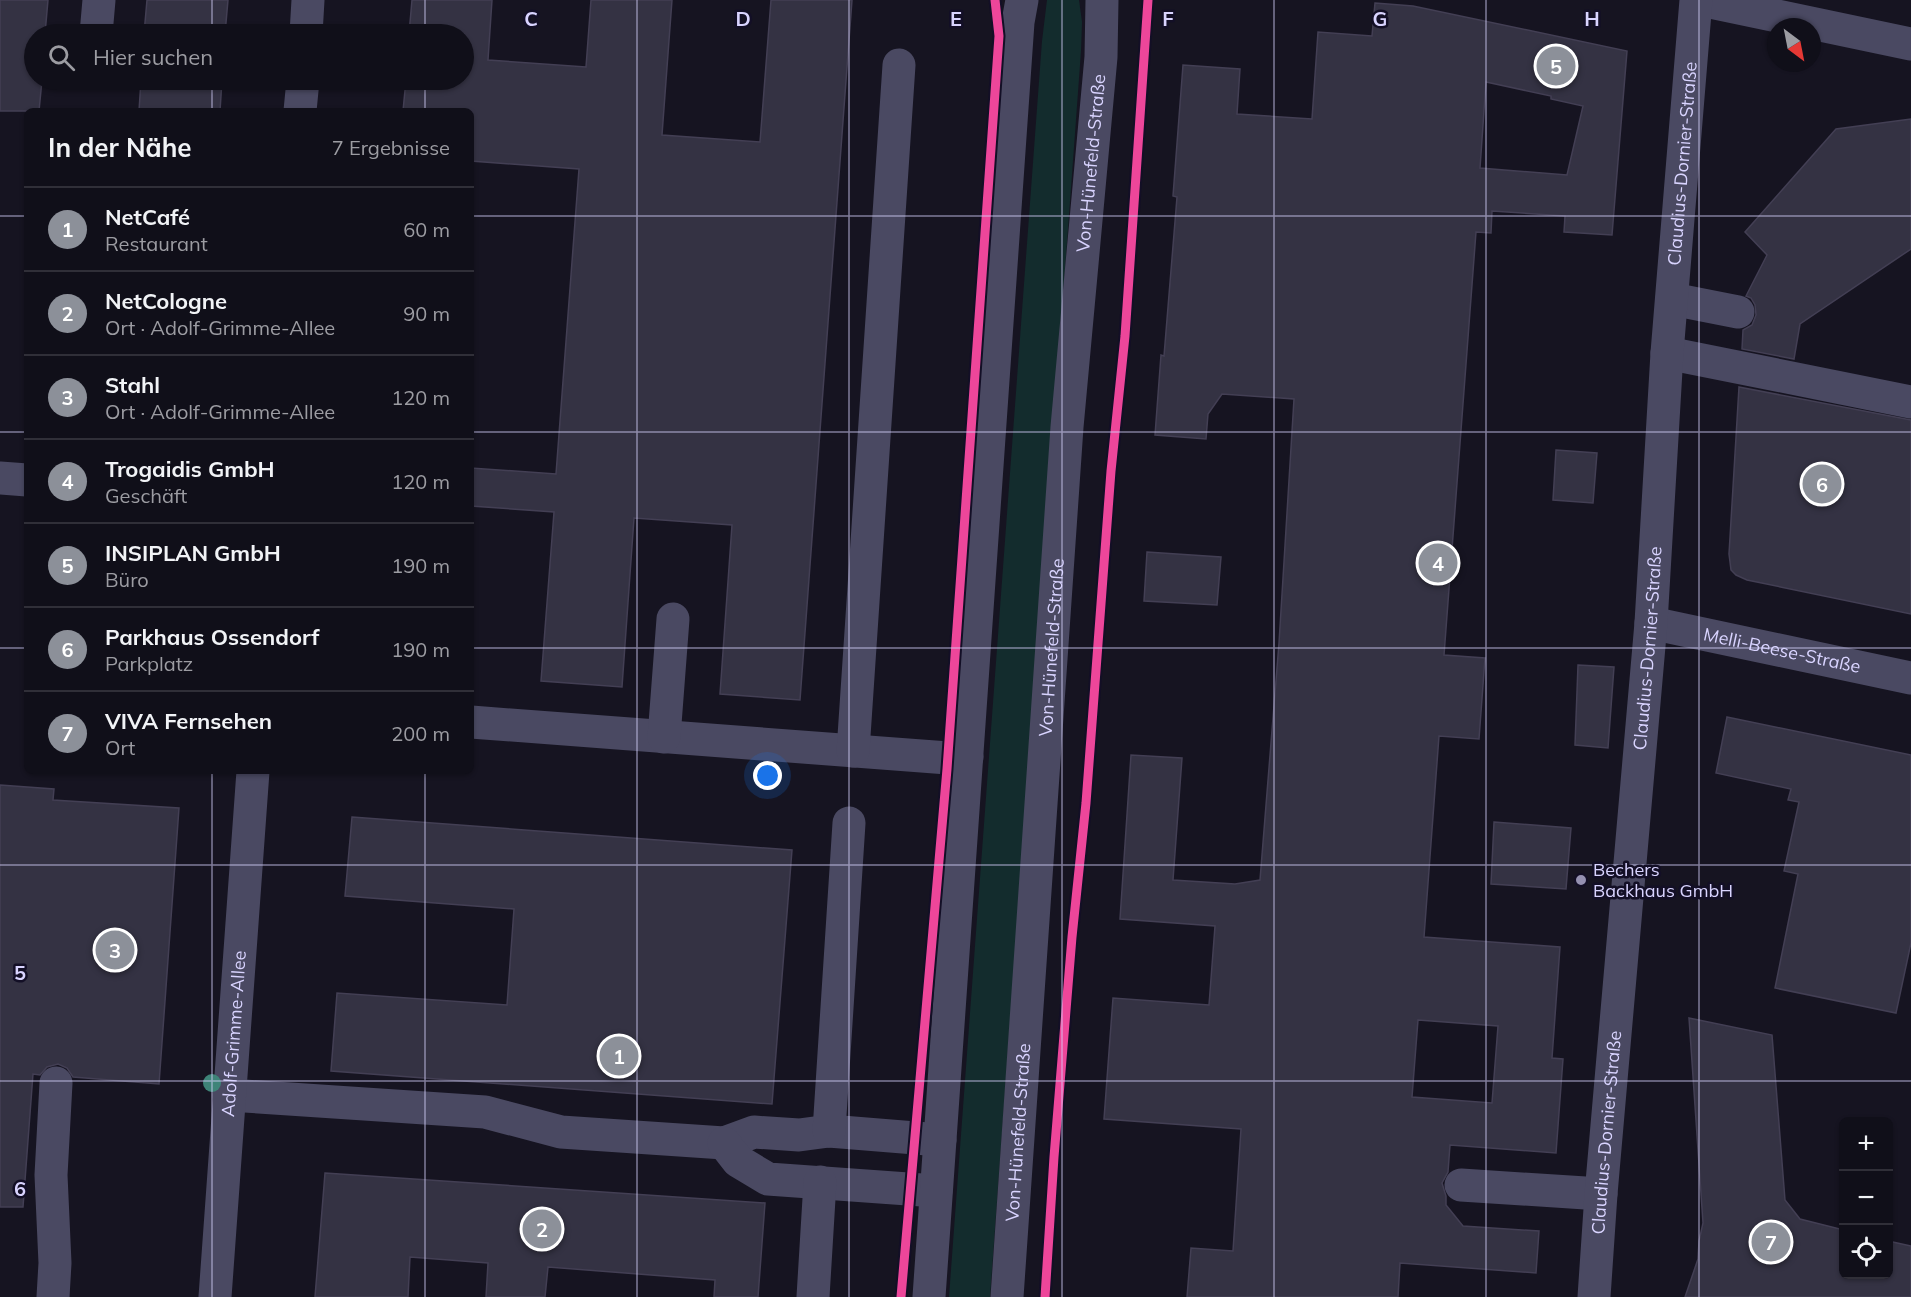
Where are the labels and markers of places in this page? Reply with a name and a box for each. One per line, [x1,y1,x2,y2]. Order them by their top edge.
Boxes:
pin: 5 [1536,44,1576,88]
pin: 6 [1802,462,1842,506]
pin: 4 [1418,540,1458,586]
place label: Bechers Backhaus GmbH [1593,858,1733,902]
marker: Bechers Backhaus GmbH [1574,873,1588,887]
pin: 3 [96,928,134,972]
pin: 1 [600,1034,638,1078]
pin: 2 [522,1206,562,1252]
pin: 7 [1752,1220,1790,1264]

